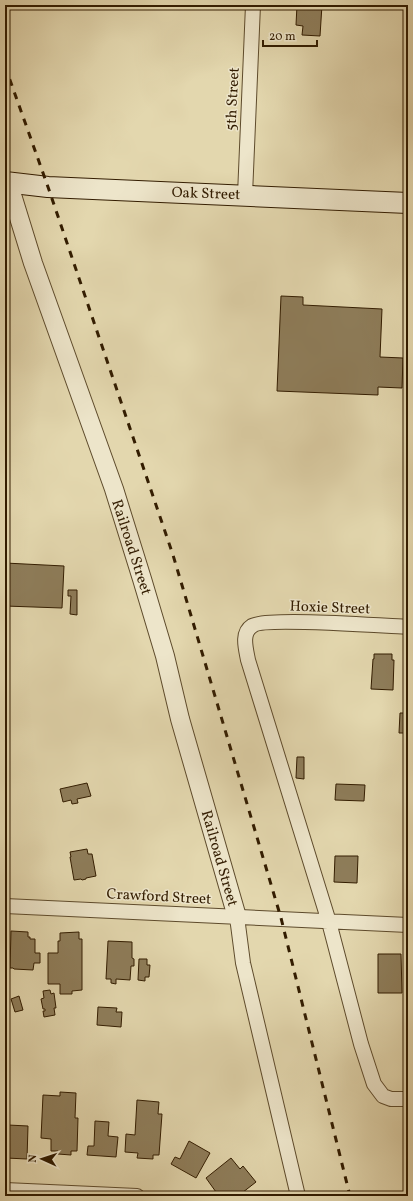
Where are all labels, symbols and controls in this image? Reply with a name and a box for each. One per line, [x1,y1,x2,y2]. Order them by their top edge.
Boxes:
scale bar [263,22,317,48]
text: 20 m [269,29,296,45]
street label: 5th Street [221,67,246,131]
street label: Oak Street [171,183,241,206]
street label: Railroad Street [105,497,156,598]
street label: Hoxie Street [289,597,371,620]
street label: Railroad Street [195,808,242,909]
street label: Crawford Street [106,884,212,911]
north arrow [22,1139,62,1179]
text: N [26,1154,41,1163]

